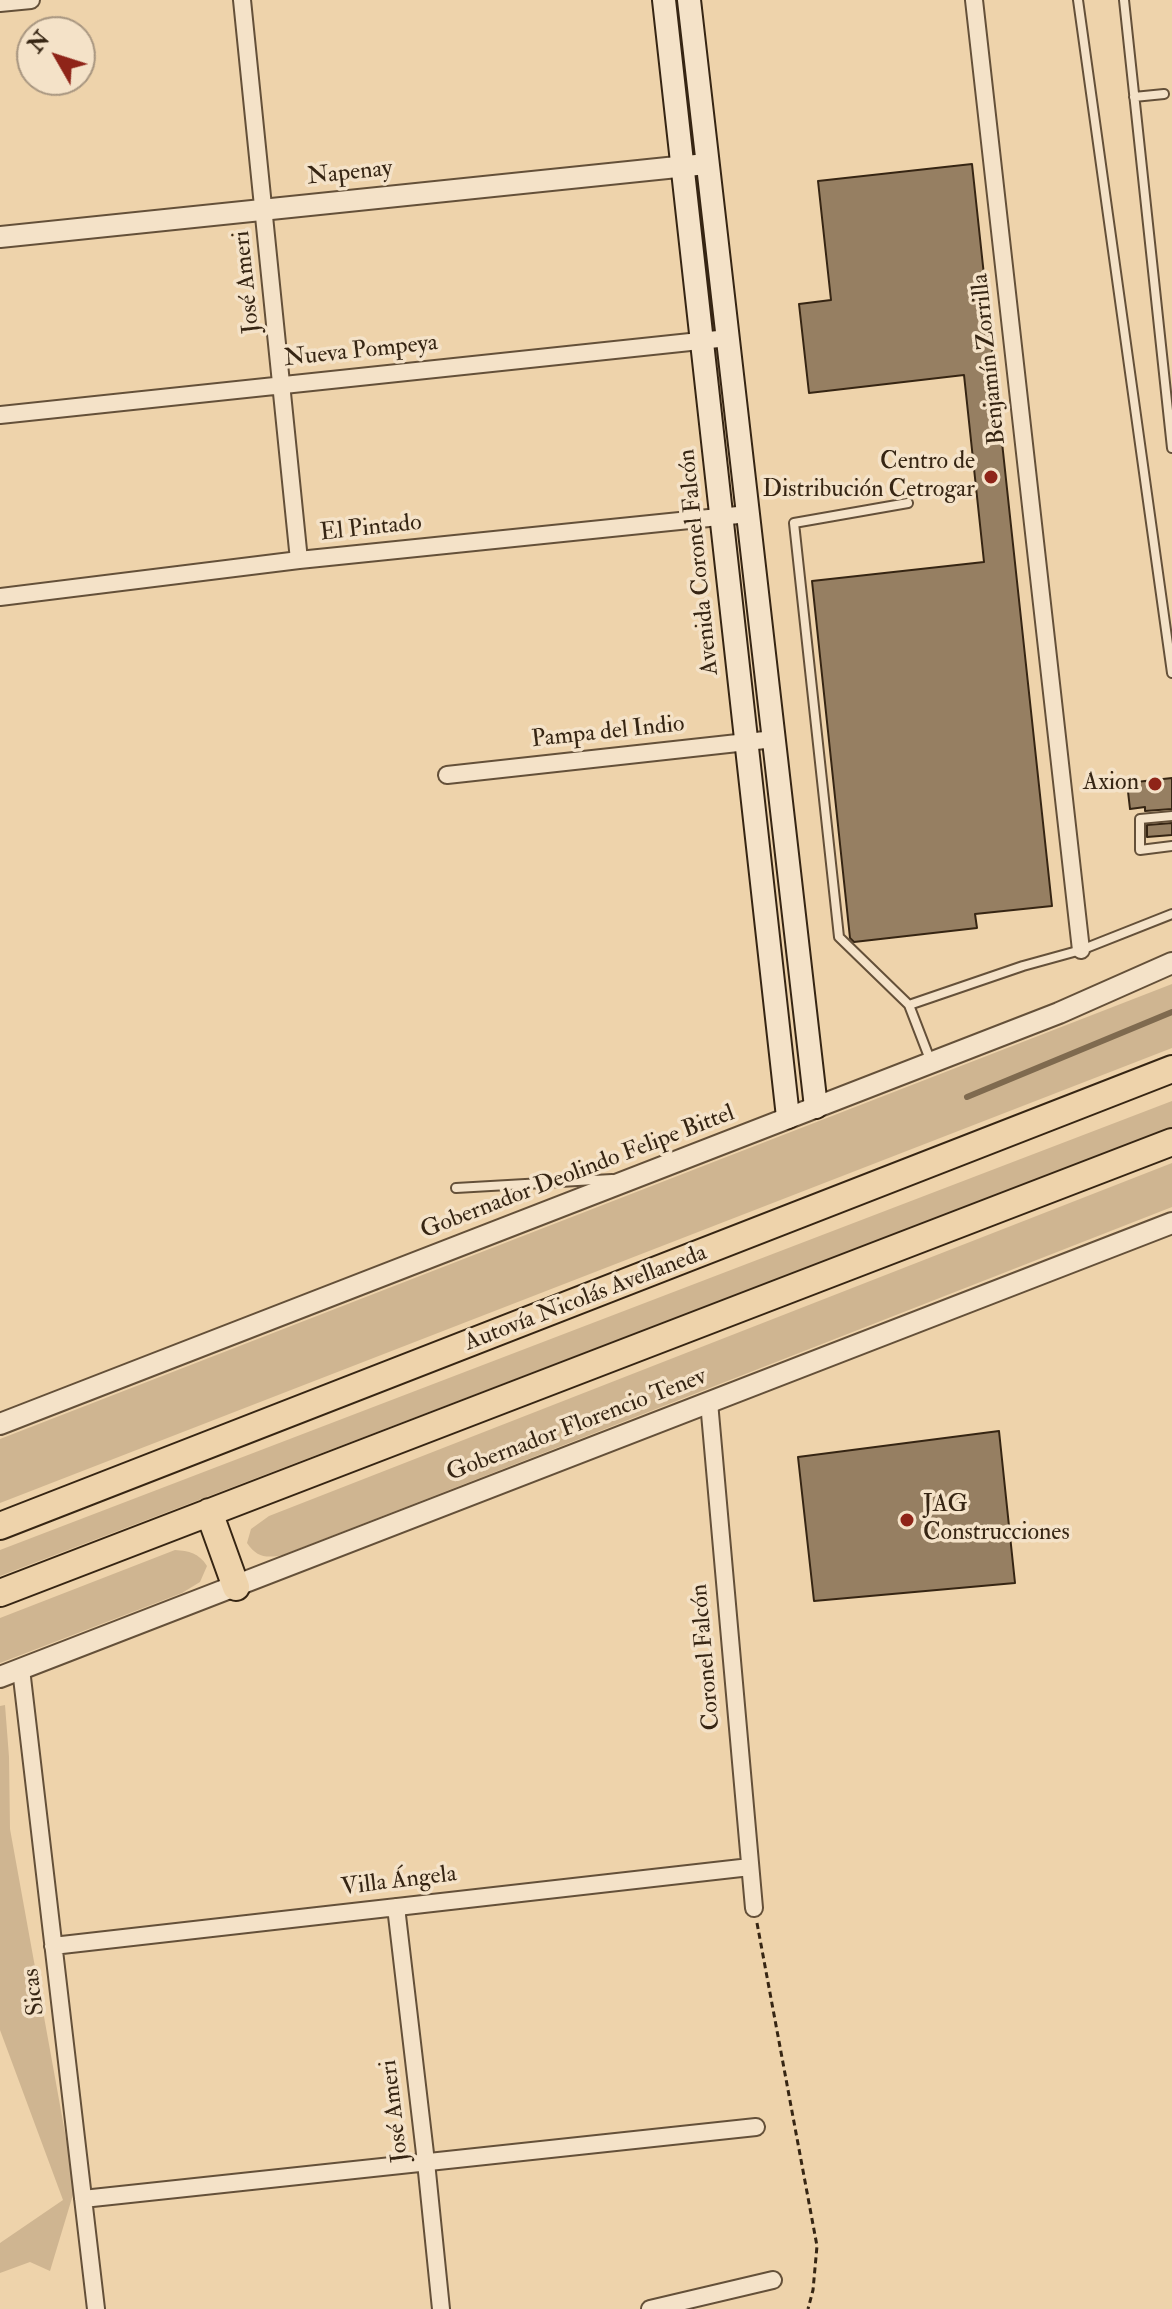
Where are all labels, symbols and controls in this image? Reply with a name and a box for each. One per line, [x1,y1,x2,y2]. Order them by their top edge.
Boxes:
north arrow [16,16,96,96]
text: N [22,26,56,59]
street label: Napenay [306,155,394,193]
street label: José Ameri [228,229,268,335]
street label: Benjamín Zorrilla [967,272,1013,446]
street label: Nueva Pompeya [283,330,439,374]
street label: Avenida Coronel Falcón [674,448,726,676]
place label: Centro de Distribución Cetrogar [762,449,975,505]
marker: Centro de Distribución Cetrogar [982,468,1000,486]
street label: El Pintado [319,509,423,549]
street label: Pampa del Indio [530,711,686,755]
place label: Axion [1083,770,1139,798]
marker: Axion [1146,775,1164,793]
street label: Gobernador Deolindo Felipe Bittel [417,1100,739,1246]
street label: Autovía Nicolás Avellaneda [461,1239,711,1359]
street label: Gobernador Florencio Tenev [443,1363,711,1489]
place label: JAG Construcciones [923,1492,1070,1548]
marker: JAG Construcciones [898,1511,916,1529]
street label: Coronel Falcón [686,1583,728,1731]
street label: Villa Ángela [340,1861,458,1903]
street label: Sicas [18,1967,52,2017]
street label: José Ameri [375,2058,417,2164]

